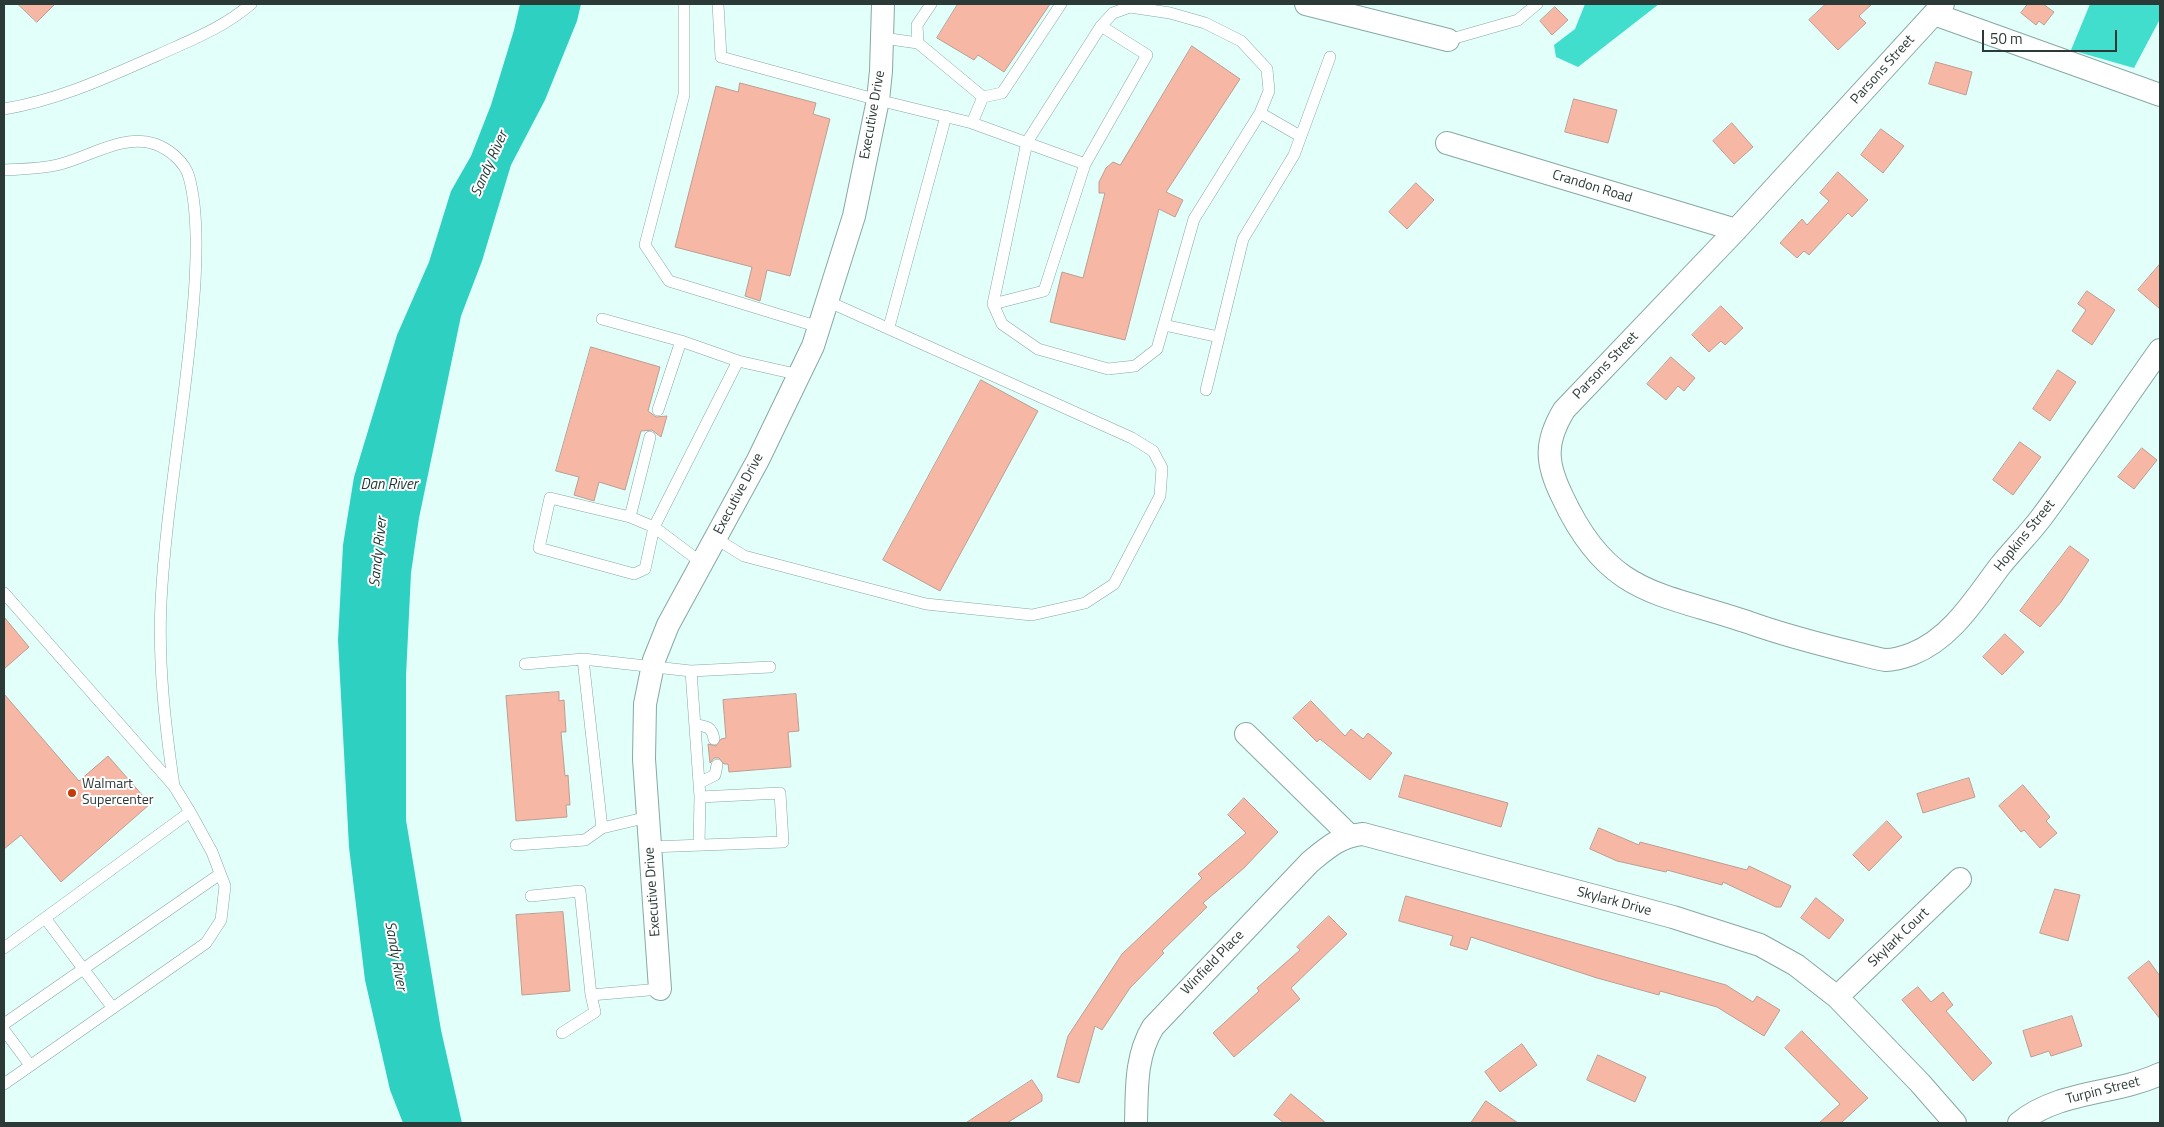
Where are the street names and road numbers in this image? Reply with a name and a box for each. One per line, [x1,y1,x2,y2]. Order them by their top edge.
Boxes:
street label: Parsons Street [1848,32,1918,108]
street label: Executive Drive [857,69,889,161]
street label: Crandon Road [1550,167,1634,207]
street label: Parsons Street [1570,329,1642,403]
street label: Executive Drive [710,450,768,538]
street label: Hopkins Street [1991,497,2059,575]
street label: Executive Drive [641,847,665,937]
street label: Skylark Drive [1575,884,1653,920]
street label: Skylark Court [1865,905,1933,971]
street label: Winfield Place [1178,927,1248,999]
street label: Turpin Street [2064,1074,2142,1108]

